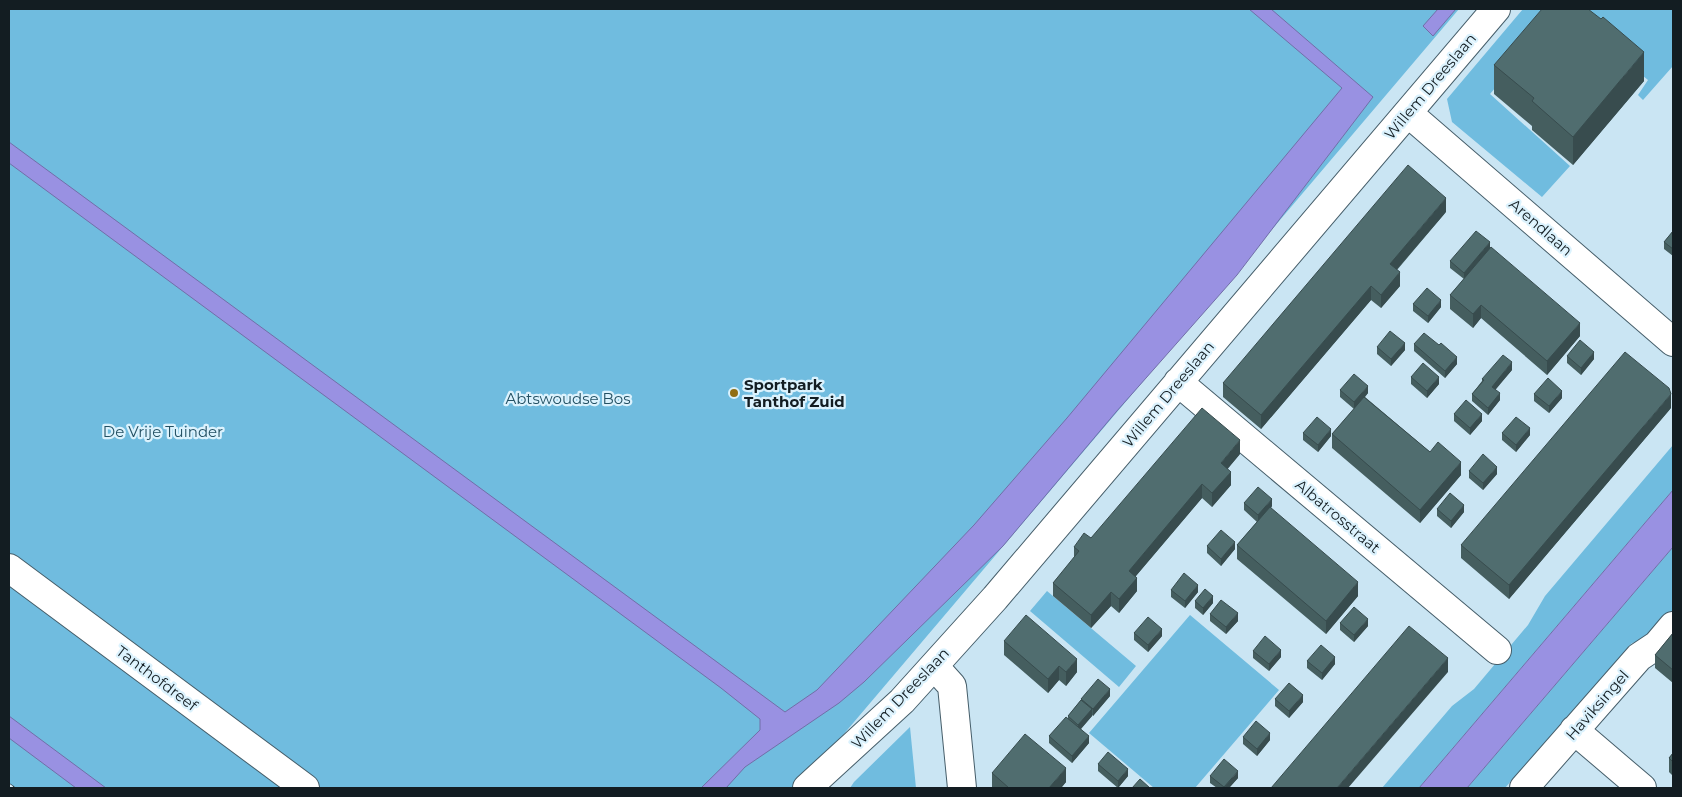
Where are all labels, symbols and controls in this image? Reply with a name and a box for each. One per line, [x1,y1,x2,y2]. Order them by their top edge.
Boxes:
street label: Willem Dreeslaan [1380,29,1480,143]
street label: Arendlaan [1505,194,1577,260]
street label: Willem Dreeslaan [1118,337,1218,451]
place label: Sportpark Tanthof Zuid [744,375,845,411]
marker: Sportpark Tanthof Zuid [728,387,740,399]
park label: Abtswoudse Bos [505,389,631,408]
park label: De Vrije Tuinder [103,422,223,441]
street label: Albatrosstraat [1292,475,1384,557]
street label: Tanthofdreef [113,641,202,715]
street label: Willem Dreeslaan [847,644,953,752]
street label: Haviksingel [1561,666,1633,744]

